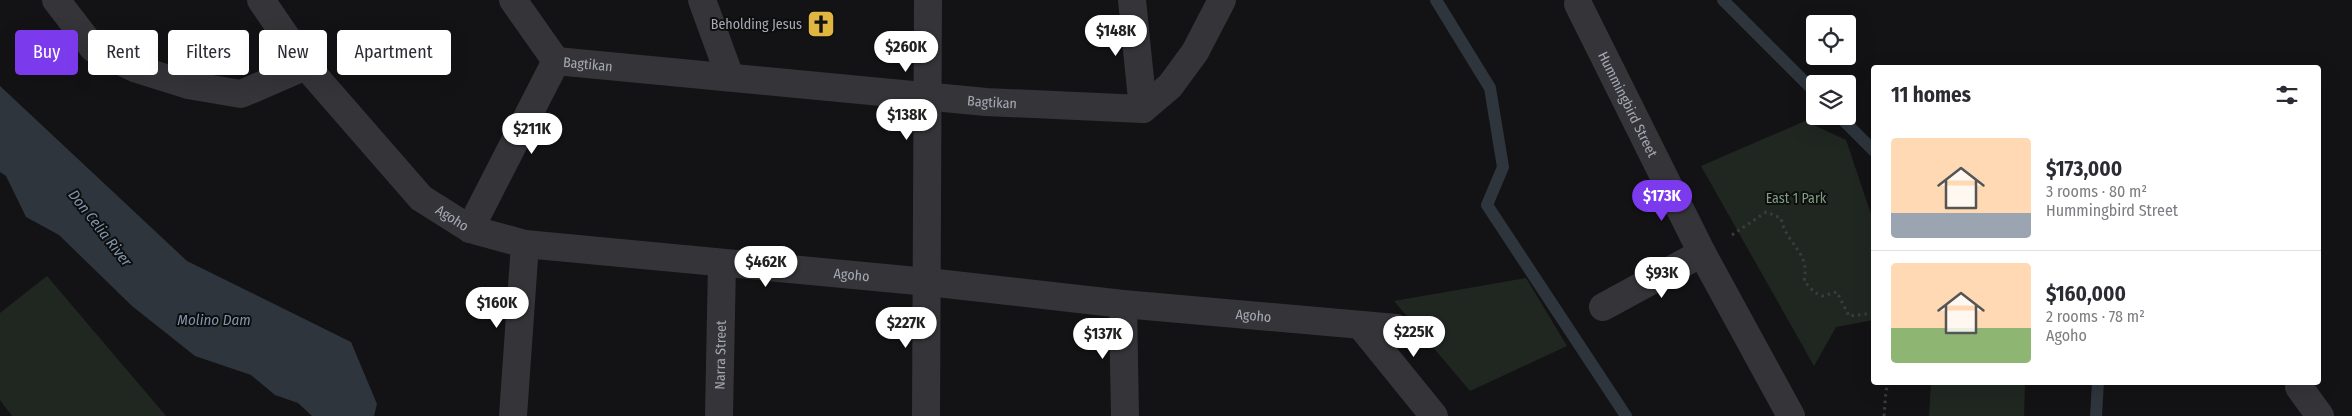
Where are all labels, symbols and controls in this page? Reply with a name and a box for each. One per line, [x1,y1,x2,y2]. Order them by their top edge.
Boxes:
church icon: Beholding Jesus [806,9,836,39]
pin: $148K [1081,15,1151,57]
map controls [1806,15,1856,125]
button: locate [1806,15,1856,65]
place label: Beholding Jesus [711,16,802,33]
text: $148K [1096,21,1136,40]
chip: Buy [15,30,78,75]
chip: Rent [88,30,158,75]
chip: Filters [168,30,249,75]
chip: New [259,30,327,75]
chip: Apartment [337,30,451,75]
pin: $260K [871,30,941,73]
text: $260K [885,37,927,56]
street label: Hummingbird Street [1594,49,1661,160]
street label: Bagtikan [562,54,613,75]
button: layers [1806,75,1856,125]
icon: filters [2273,81,2301,109]
text: 11 homes [1891,82,1971,108]
street label: Bagtikan [966,92,1017,112]
pin: $138K [872,98,942,141]
text: $138K [887,105,927,124]
pin: $211K [497,112,567,155]
text: $211K [513,119,551,138]
text: $173,000 [2046,156,2122,182]
icon: home [1931,158,1991,218]
pin: $173K [1627,180,1697,222]
text: 3 rooms · 80 m² [2046,182,2147,201]
water label: Don Celia River [65,186,136,270]
text: $173K [1643,186,1681,205]
park label: East 1 Park [1766,190,1827,207]
street label: Agoho [432,201,472,235]
text: Hummingbird Street [2046,201,2178,220]
pin: $462K [731,246,801,288]
text: $462K [745,252,787,271]
pin: $93K [1632,256,1692,299]
text: $93K [1646,263,1678,282]
street label: Agoho [833,265,870,285]
text: $160,000 [2046,281,2126,307]
icon: home [1931,283,1991,343]
pin: $160K [462,286,532,329]
text: $160K [477,293,517,312]
pin: $227K [871,306,941,349]
street label: Agoho [1235,306,1272,326]
text: 2 rooms · 78 m² [2046,307,2145,326]
water label: Molino Dam [177,311,251,329]
text: $227K [887,313,925,332]
pin: $225K [1379,316,1449,358]
pin: $137K [1068,318,1138,360]
street label: Narra Street [712,320,730,390]
text: $225K [1394,322,1434,341]
text: $137K [1084,324,1122,343]
text: Agoho [2046,326,2087,345]

